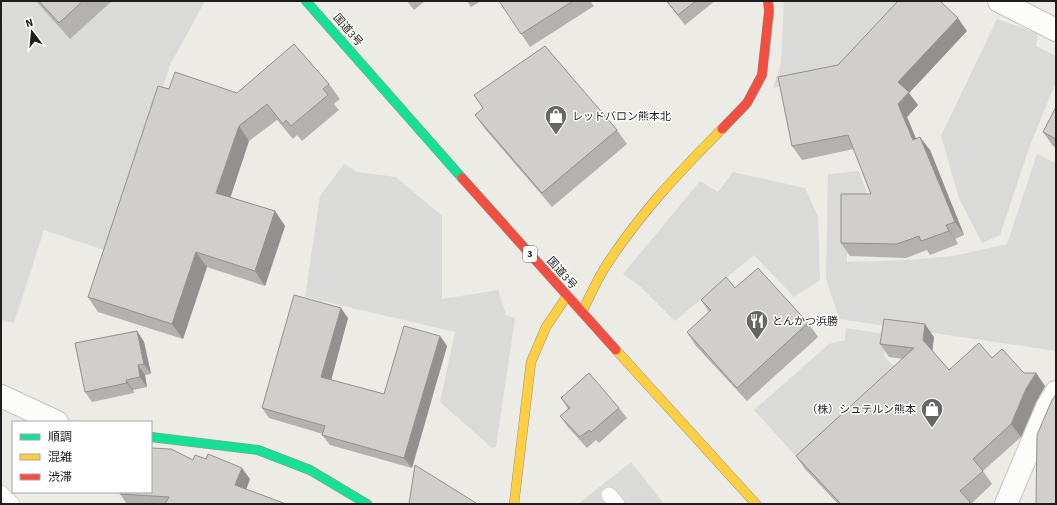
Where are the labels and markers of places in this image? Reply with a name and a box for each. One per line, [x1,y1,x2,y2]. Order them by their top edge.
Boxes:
shop icon: レッドバロン熊本北 [543,103,569,136]
place label: レッドバロン熊本北 [572,109,671,124]
restaurant icon: とんかつ浜勝 [744,308,770,341]
place label: とんかつ浜勝 [772,314,838,329]
shop icon: （株）シュテルン熊本 [919,396,945,429]
place label: （株）シュテルン熊本 [806,402,916,417]

